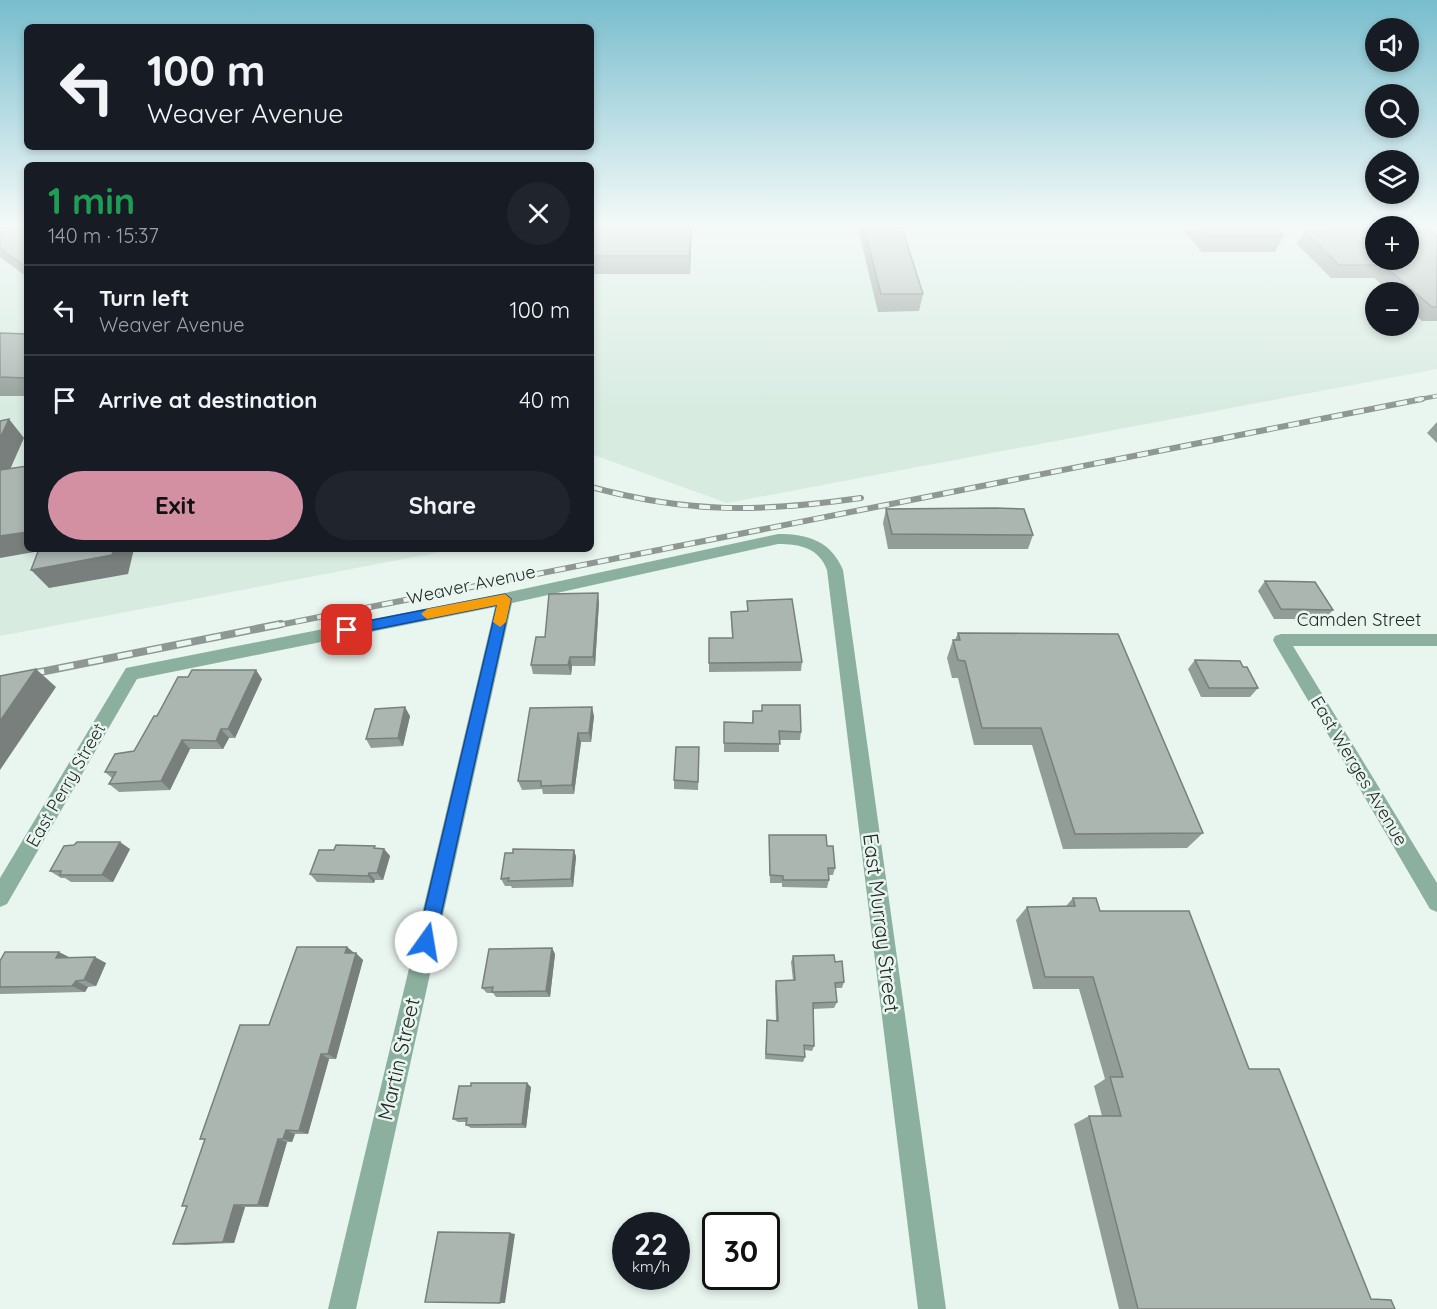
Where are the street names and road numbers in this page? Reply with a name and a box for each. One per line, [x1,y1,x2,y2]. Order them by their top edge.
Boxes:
street label: Weaver Avenue [404,560,537,609]
street label: Camden Street [1297,608,1421,631]
street label: East Werges Avenue [1306,692,1413,850]
street label: East Perry Street [21,719,110,851]
street label: East Murray Street [858,832,906,1014]
street label: Martin Street [371,995,425,1123]

